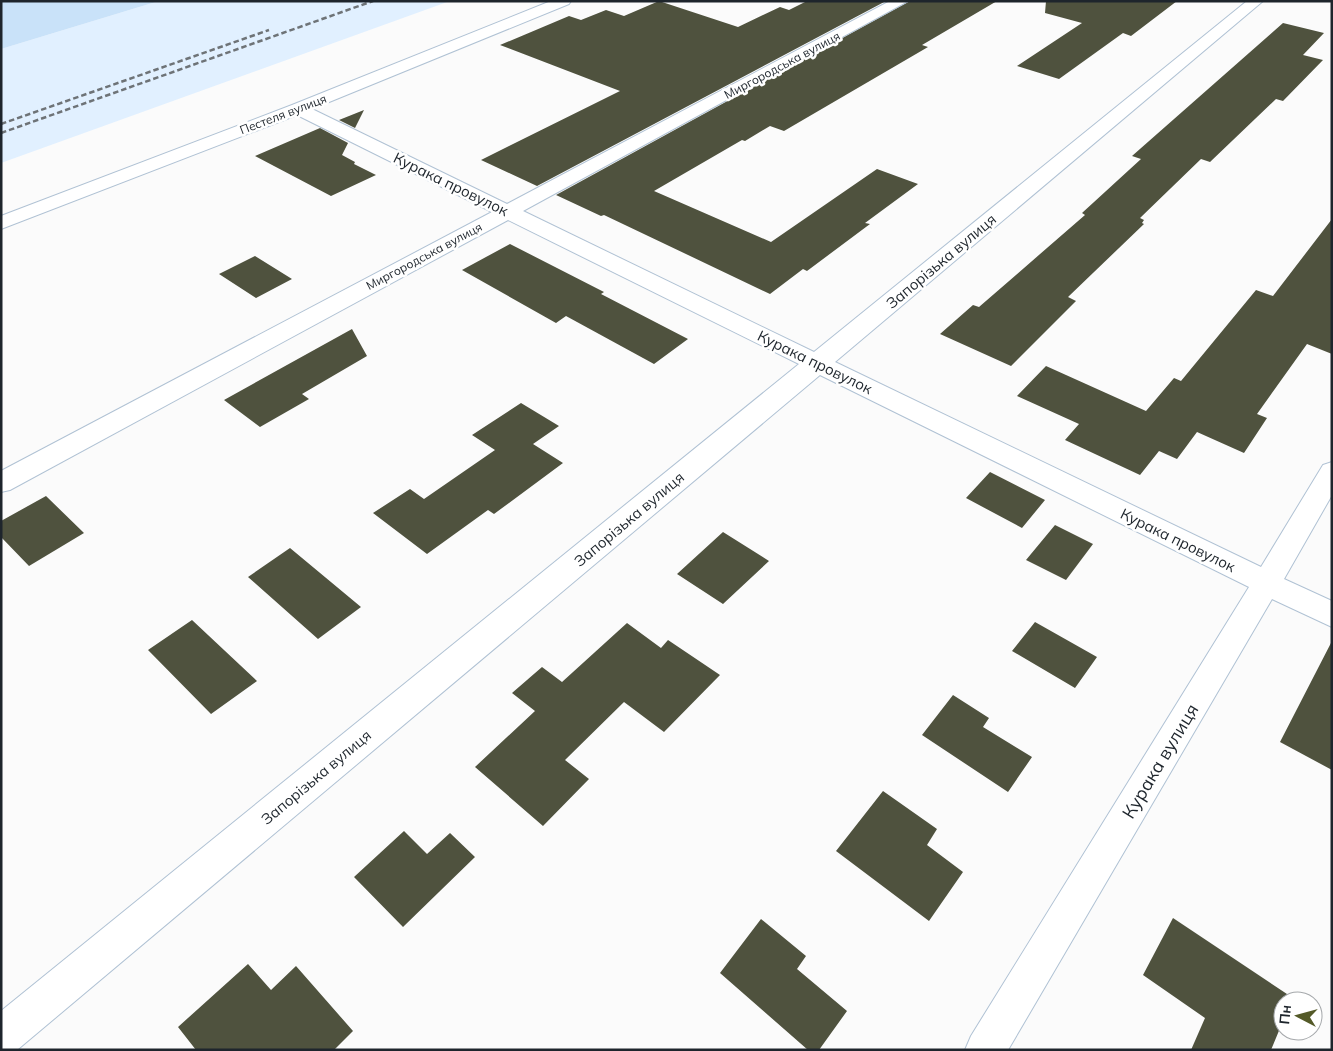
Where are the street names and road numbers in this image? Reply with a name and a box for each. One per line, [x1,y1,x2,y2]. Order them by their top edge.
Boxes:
street label: Миргородська вулиця [721,28,843,102]
street label: Пестеля вулиця [238,91,328,137]
street label: Курака провулок [390,148,512,220]
street label: Запорізька вулиця [882,209,1000,313]
street label: Миргородська вулиця [363,219,485,293]
street label: Курака провулок [754,326,876,398]
street label: Запорізька вулиця [570,467,688,571]
street label: Курака провулок [1117,504,1239,576]
street label: Курака вулиця [1117,699,1203,823]
street label: Запорізька вулиця [257,725,375,829]

